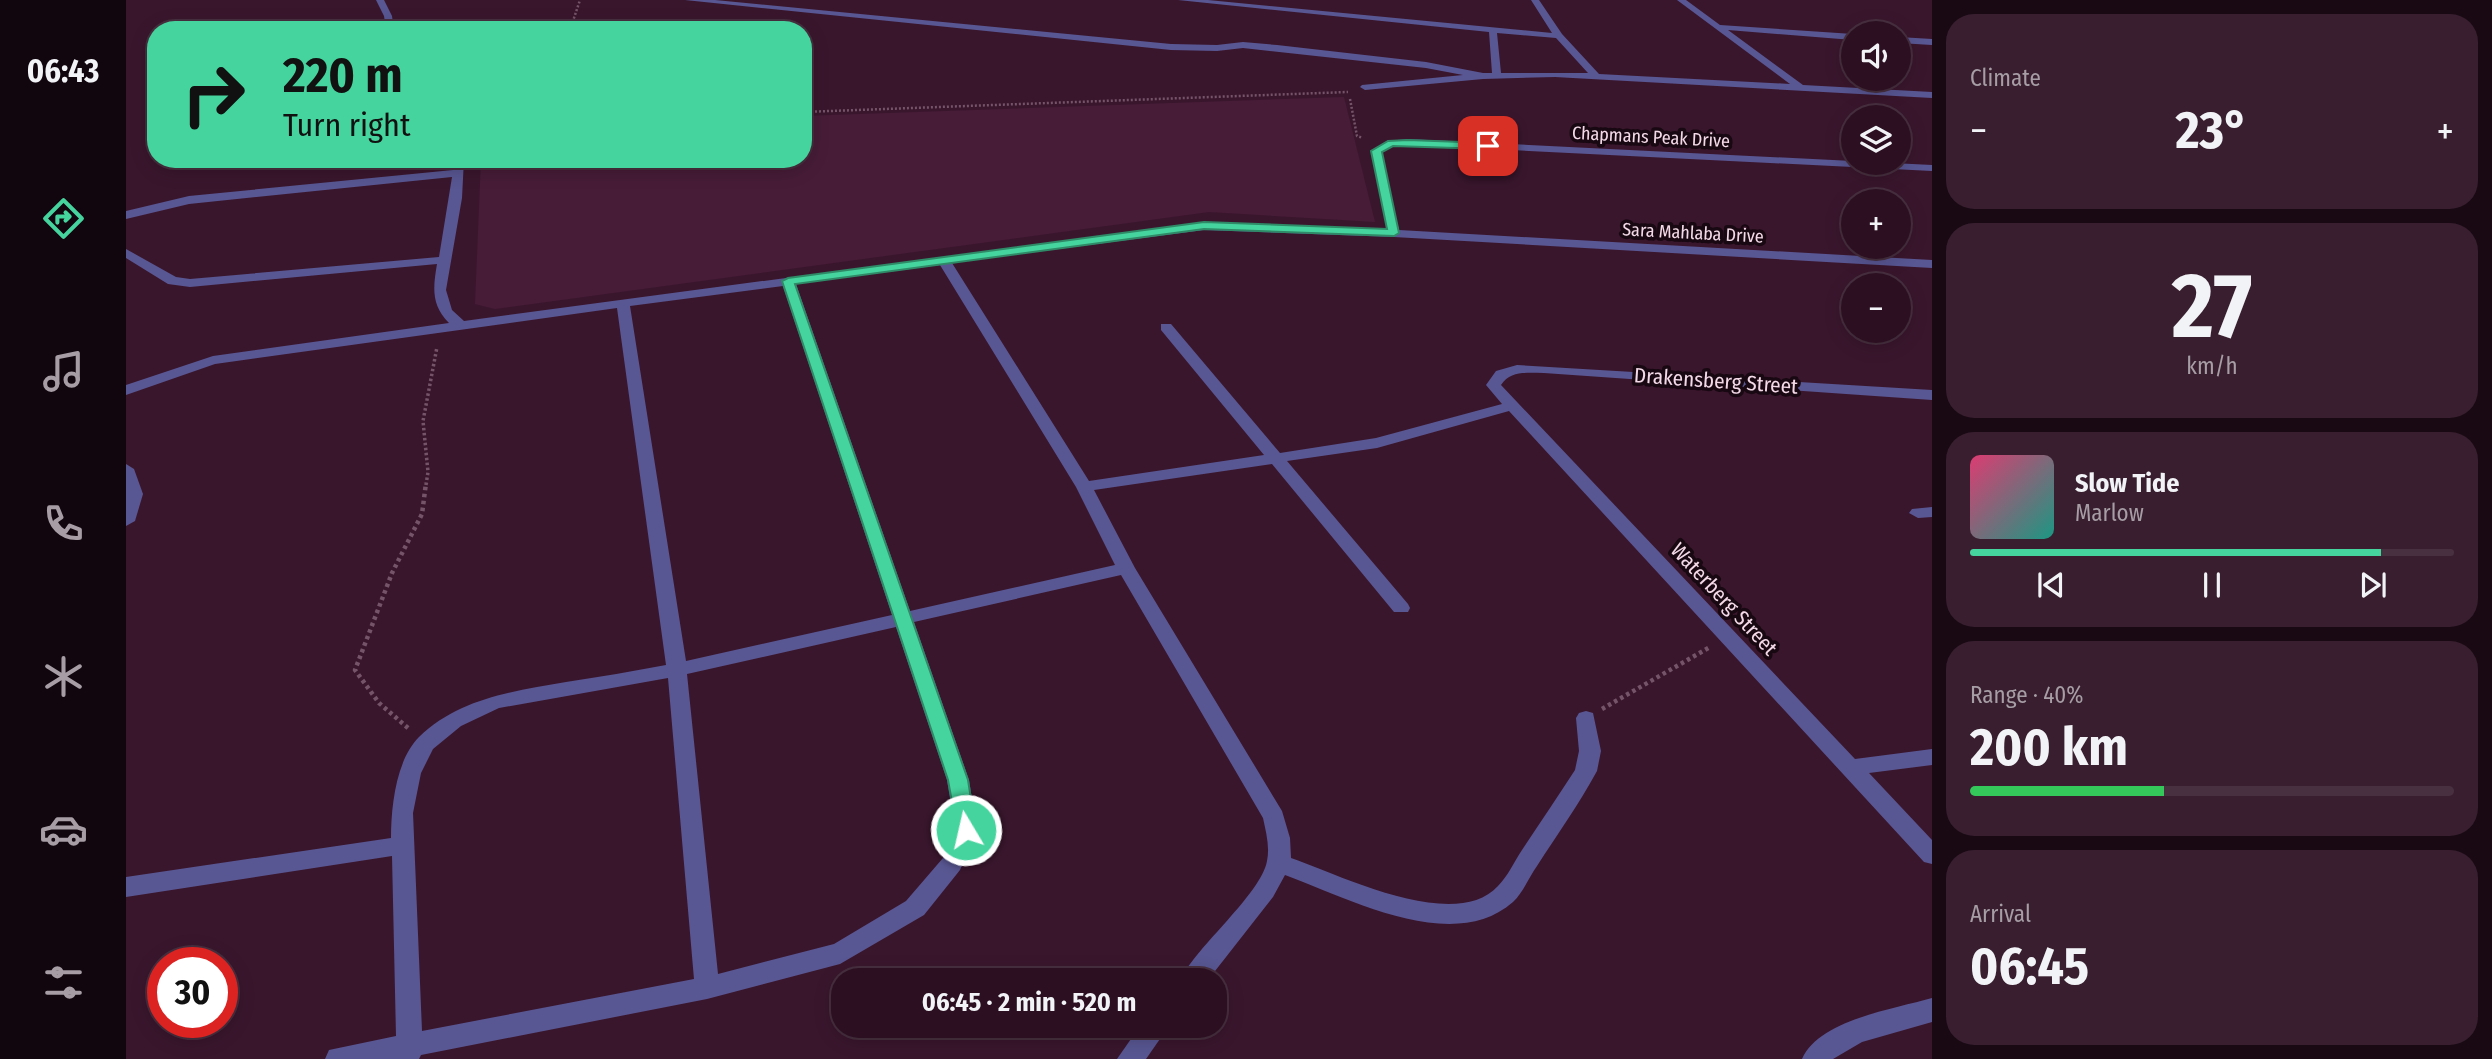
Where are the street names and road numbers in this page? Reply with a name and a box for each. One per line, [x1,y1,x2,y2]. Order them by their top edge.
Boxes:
street label: Chapmans Peak Drive [1572,122,1731,152]
street label: Sara Mahlaba Drive [1622,218,1764,248]
street label: Drakensberg Street [1633,362,1799,400]
street label: Waterberg Street [1665,537,1783,661]

